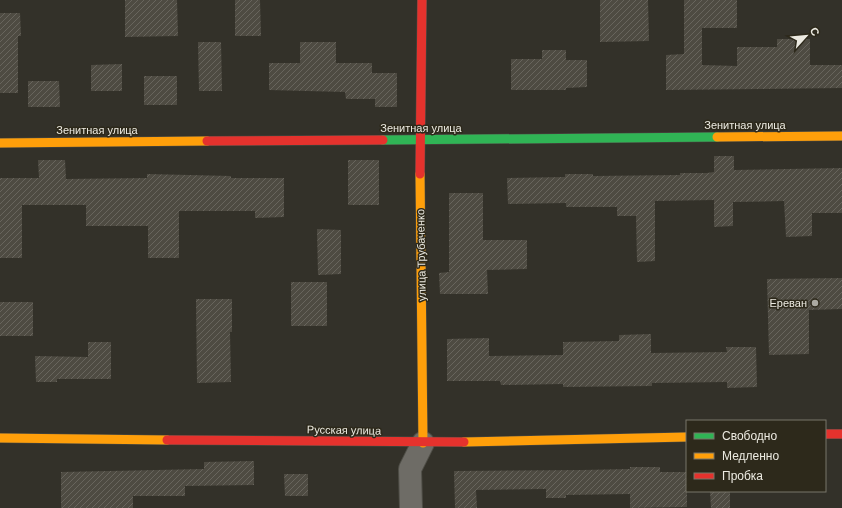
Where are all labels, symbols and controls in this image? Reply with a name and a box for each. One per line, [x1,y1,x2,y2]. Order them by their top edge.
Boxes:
north arrow [786,16,826,56]
text: С [808,25,822,38]
street label: Зенитная улица [704,119,787,131]
street label: Зенитная улица [380,122,463,134]
street label: Зенитная улица [56,124,139,136]
street label: улица Трубаченко [414,209,428,301]
place label: Ереван [770,297,807,309]
marker: Ереван [810,298,820,308]
legend [686,420,826,492]
street label: Русская улица [307,423,382,437]
text: Свободно [722,429,777,443]
text: Медленно [722,449,779,463]
text: Пробка [722,469,763,483]

